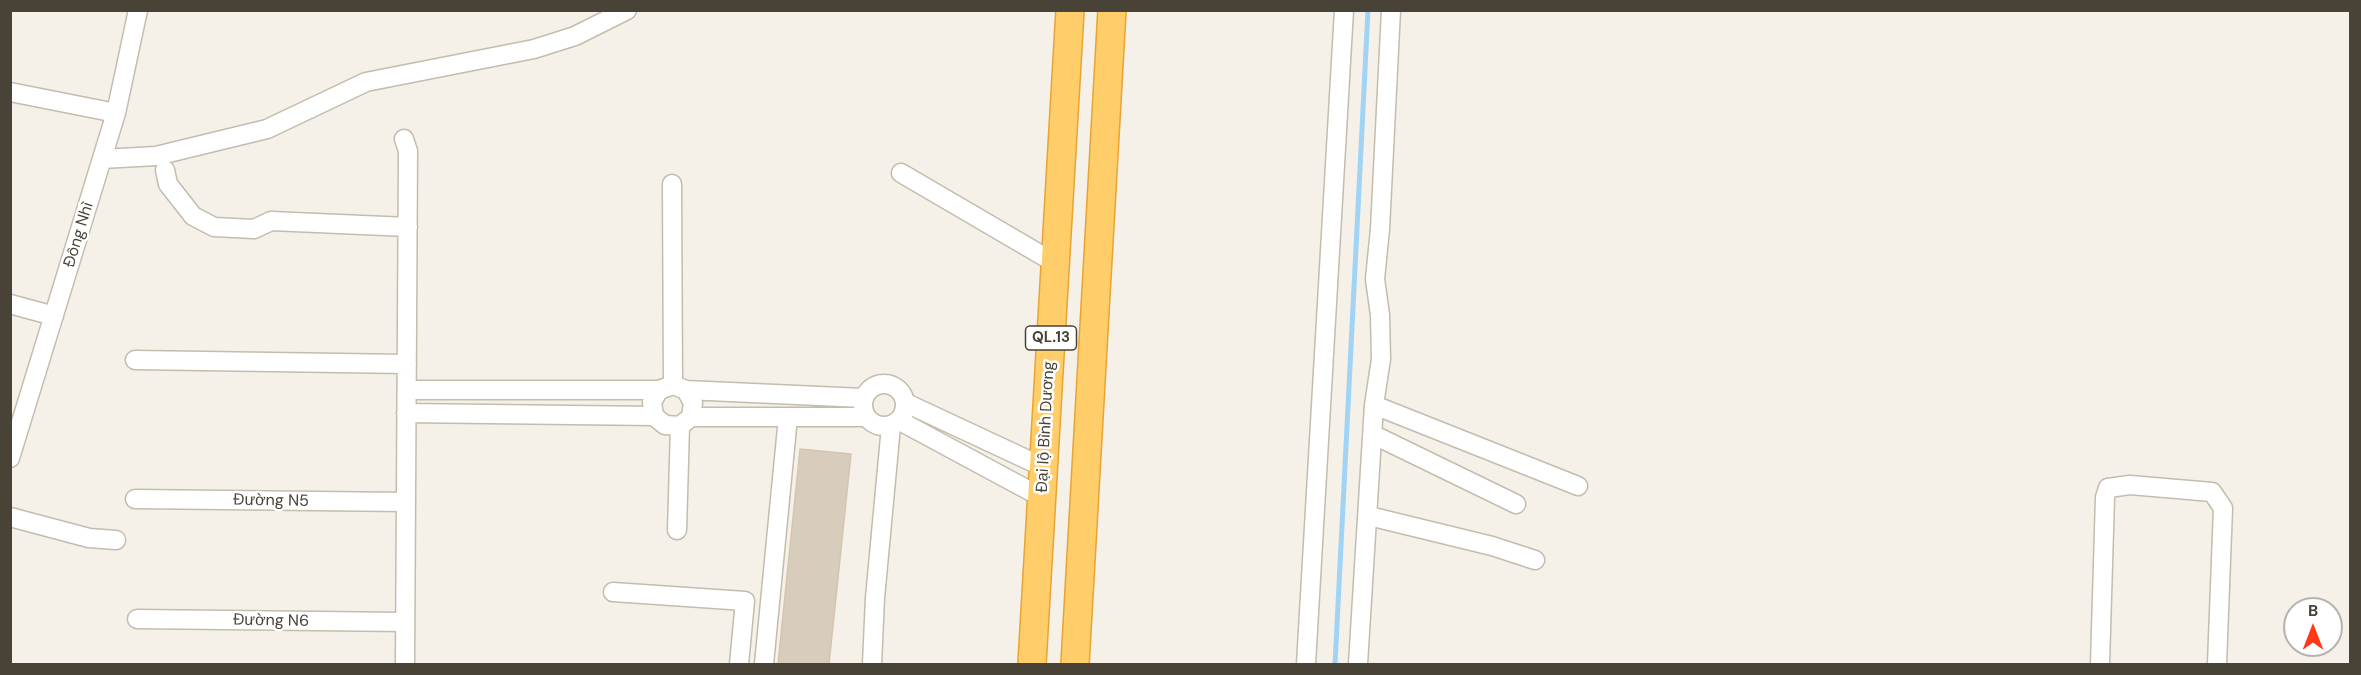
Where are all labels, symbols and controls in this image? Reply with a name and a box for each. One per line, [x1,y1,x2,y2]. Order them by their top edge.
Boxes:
street label: Đông Nhì [60,200,98,270]
road number: QL.13 [1026,326,1076,350]
street label: Đại lộ Bình Dương [1033,361,1059,493]
street label: Đường N5 [233,491,309,511]
north arrow [2283,597,2343,657]
text: B [2308,600,2318,621]
street label: Đường N6 [233,611,309,631]

